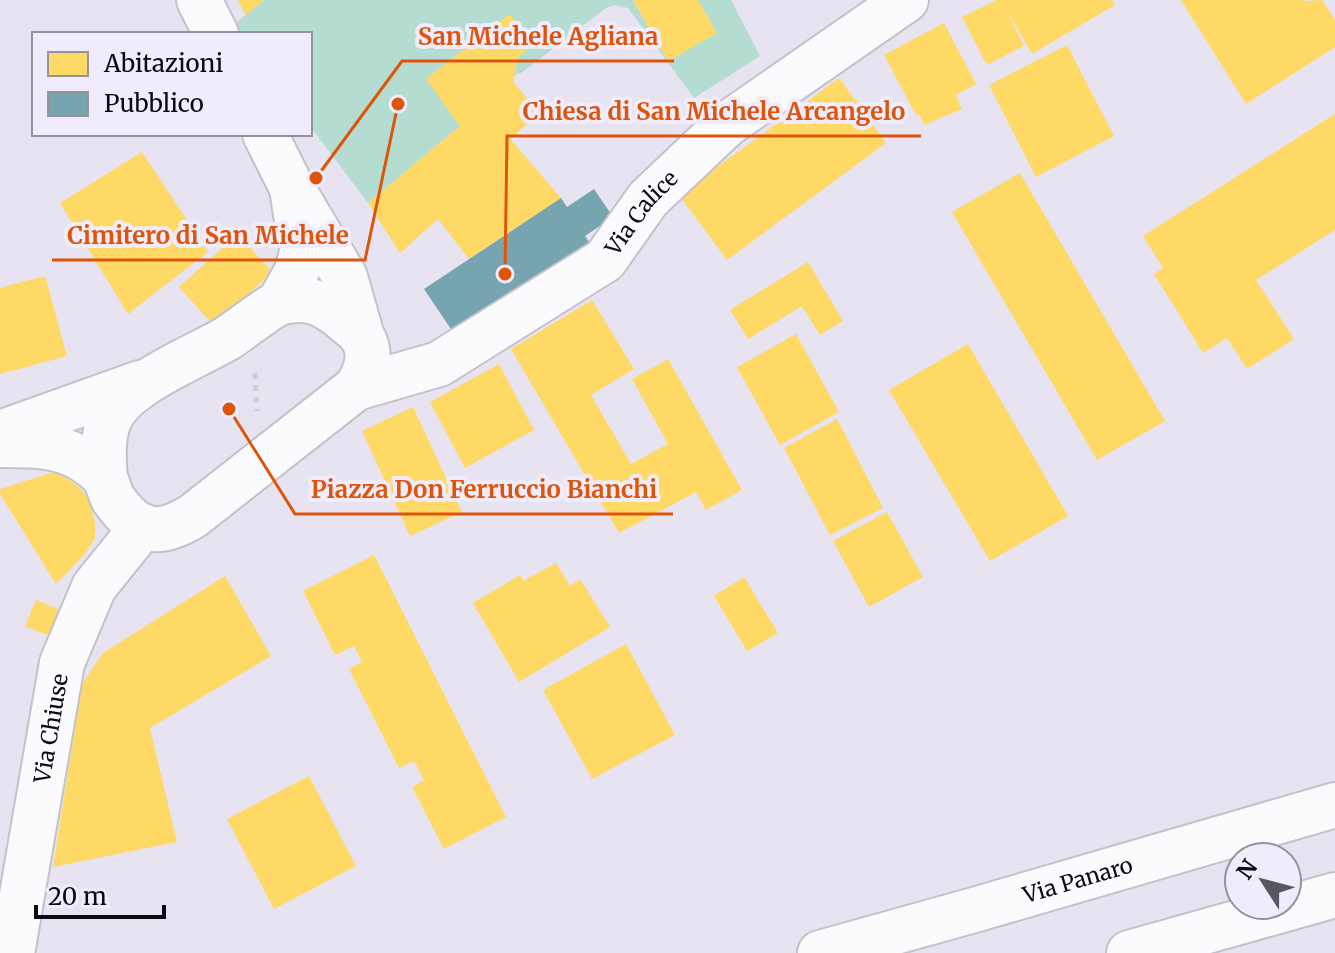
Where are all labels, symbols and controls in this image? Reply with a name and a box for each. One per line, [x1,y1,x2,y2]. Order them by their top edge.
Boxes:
callout: San Michele Agliana [402,13,674,61]
text: San Michele Agliana [418,21,658,52]
legend [32,32,312,136]
text: Abitazioni [103,48,223,79]
text: Pubblico [104,88,204,119]
callout: Chiesa di San Michele Arcangelo [507,88,921,136]
text: Chiesa di San Michele Arcangelo [523,96,905,127]
street label: Via Calice [598,164,684,262]
callout: Cimitero di San Michele [52,212,365,260]
text: Cimitero di San Michele [67,220,349,251]
callout: Piazza Don Ferruccio Bianchi [295,466,673,514]
text: Piazza Don Ferruccio Bianchi [311,474,657,505]
street label: Via Chiuse [27,671,74,786]
north arrow [1223,841,1303,921]
street label: Via Panaro [1019,851,1136,909]
text: N [1230,853,1264,885]
scale bar [36,869,164,919]
text: 20 m [48,881,107,912]

